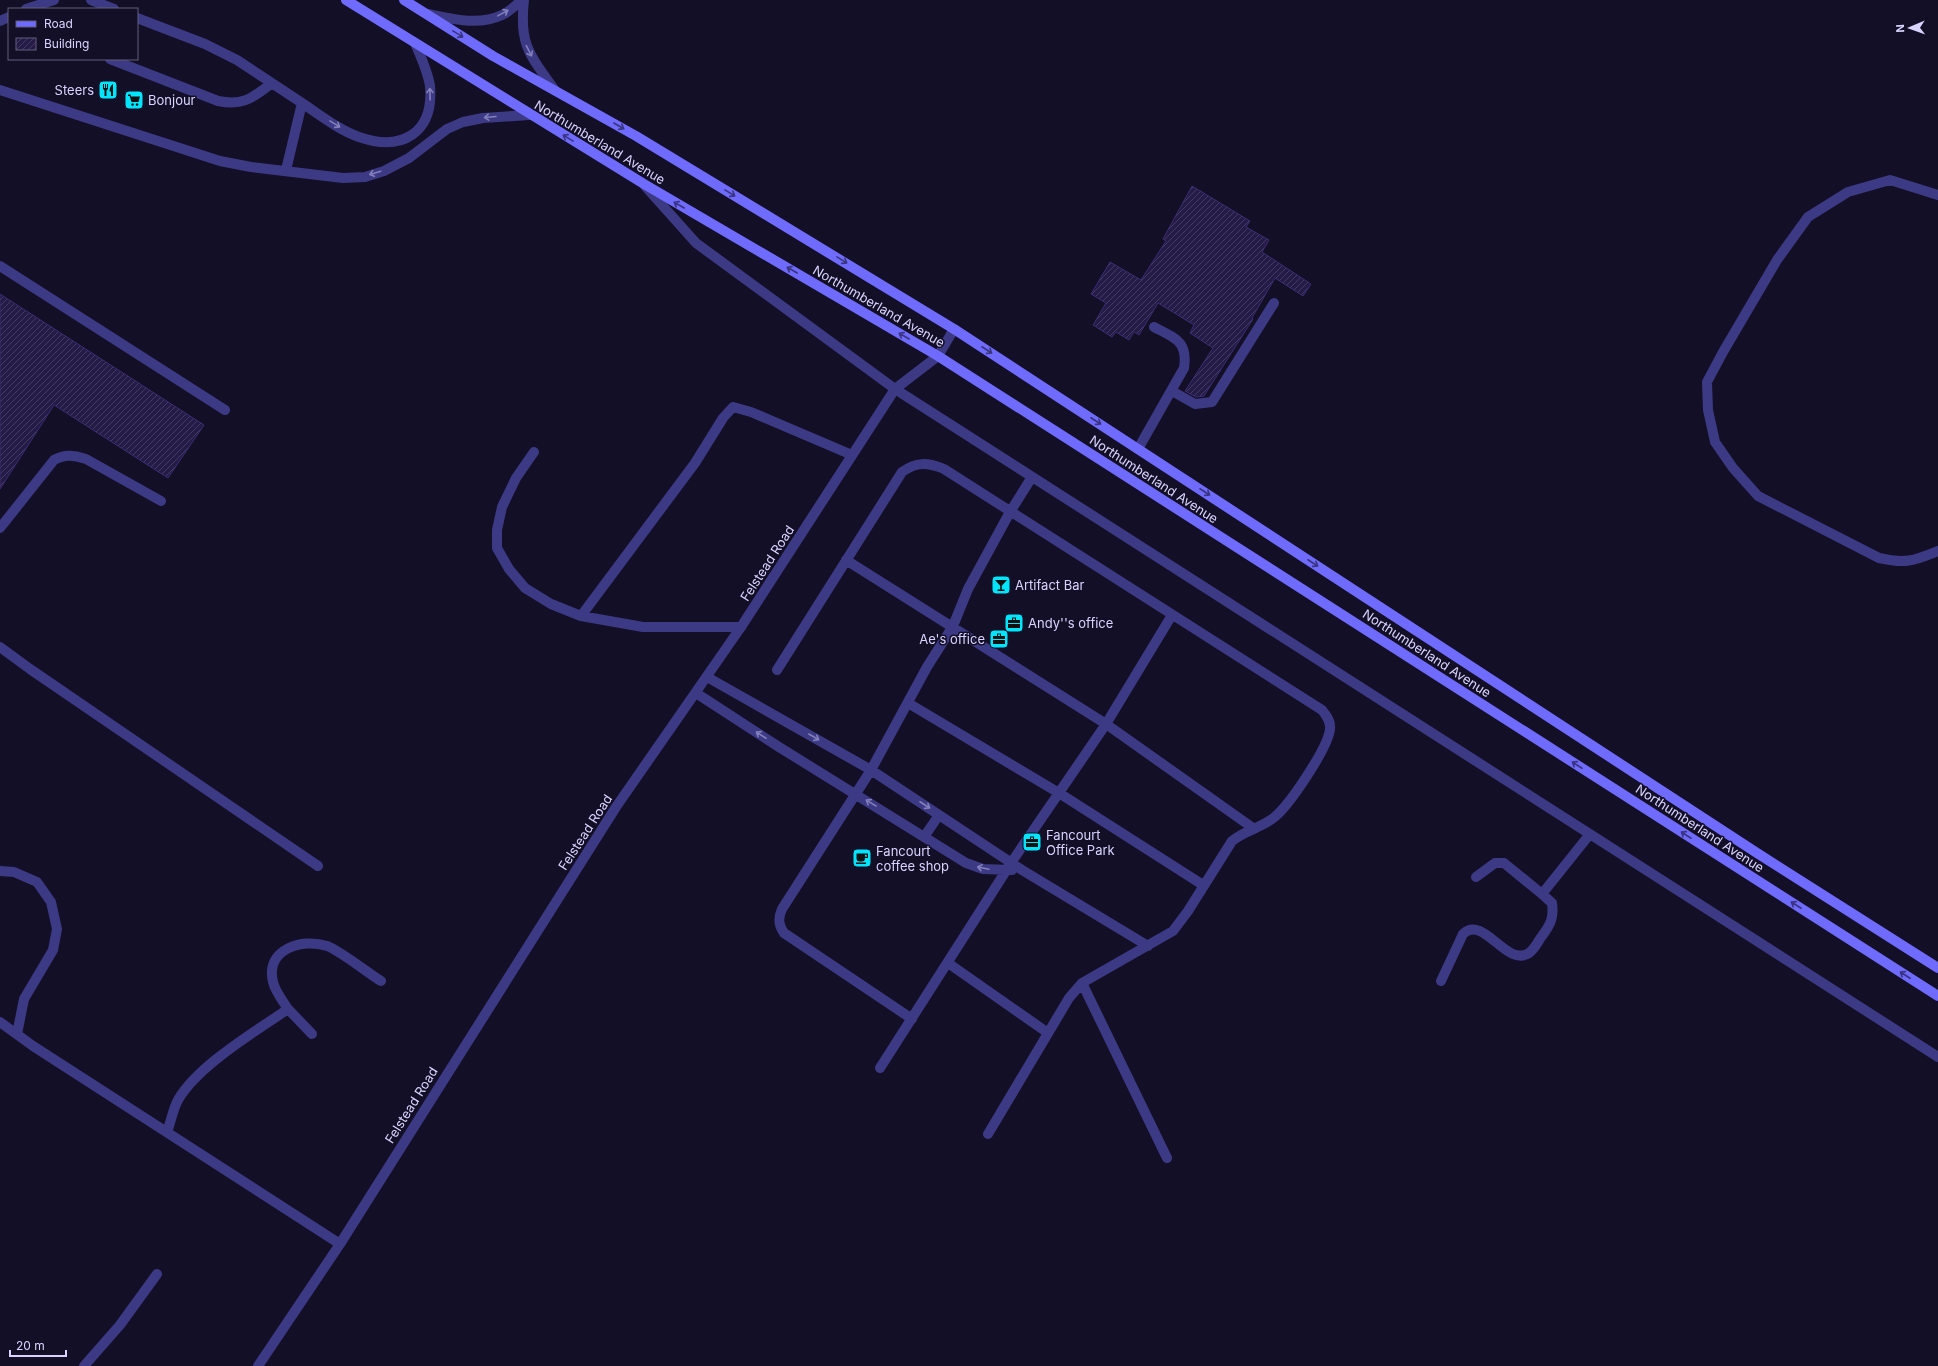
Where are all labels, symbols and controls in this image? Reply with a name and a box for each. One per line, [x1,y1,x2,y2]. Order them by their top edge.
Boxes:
legend [8,8,138,60]
north arrow [1890,8,1930,48]
one-way arrow [497,9,509,17]
text: Road [44,16,73,31]
text: N [1893,24,1907,33]
one-way arrow [452,30,463,38]
text: Building [44,36,89,51]
one-way arrow [526,45,533,57]
restaurant icon: Steers [97,79,119,101]
place label: Steers [55,82,94,98]
one-way arrow [426,88,434,101]
supermarket icon: Bonjour [123,89,145,111]
place label: Bonjour [148,92,196,108]
street label: Northumberland Avenue [532,97,668,187]
one-way arrow [484,114,497,121]
one-way arrow [329,120,340,128]
one-way arrow [613,123,625,131]
one-way arrow [562,134,574,142]
one-way arrow [369,170,381,178]
one-way arrow [724,189,735,197]
one-way arrow [673,201,685,209]
one-way arrow [836,257,848,265]
street label: Northumberland Avenue [810,262,948,350]
one-way arrow [786,266,798,274]
one-way arrow [898,331,910,339]
one-way arrow [981,346,992,354]
one-way arrow [1090,417,1101,425]
street label: Northumberland Avenue [1087,432,1221,526]
one-way arrow [1199,488,1210,496]
street label: Felstead Road [737,522,797,604]
one-way arrow [1308,559,1319,567]
bar icon: Artifact Bar [990,574,1012,596]
place label: Artifact Bar [1015,577,1085,593]
street label: Northumberland Avenue [1360,606,1494,700]
office icon: Andy''s office [1003,612,1025,634]
place label: Andy''s office [1028,615,1113,631]
office icon: Ae's office [988,628,1010,650]
place label: Ae's office [919,631,985,647]
one-way arrow [756,731,767,739]
one-way arrow [808,734,820,742]
one-way arrow [1572,761,1583,769]
street label: Northumberland Avenue [1633,781,1767,875]
street label: Felstead Road [555,791,615,873]
one-way arrow [866,799,877,808]
one-way arrow [919,801,930,810]
place label: Fancourt Office Park [1046,827,1115,858]
office icon: Fancourt Office Park [1021,831,1043,853]
one-way arrow [1681,831,1692,839]
place label: Fancourt coffee shop [876,843,949,874]
cafe icon: Fancourt coffee shop [851,847,873,869]
one-way arrow [977,864,990,872]
one-way arrow [1791,901,1802,909]
one-way arrow [1900,971,1911,979]
street label: Felstead Road [381,1064,441,1146]
scale bar [10,1332,66,1358]
text: 20 m [16,1338,45,1353]

